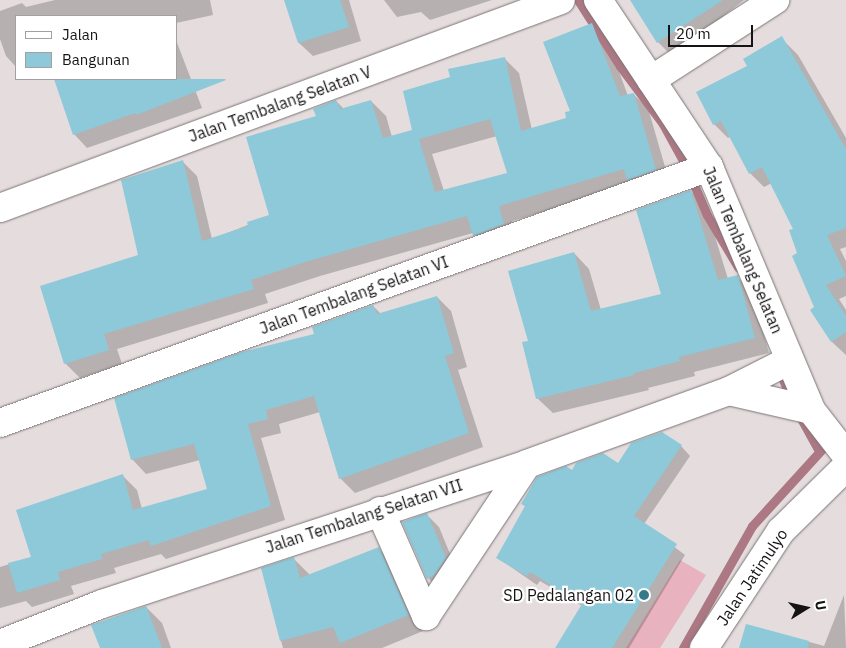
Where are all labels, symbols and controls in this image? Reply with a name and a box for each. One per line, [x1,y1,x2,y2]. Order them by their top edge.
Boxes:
legend [15,15,178,80]
scale bar [671,15,756,47]
text: 20 m [676,24,711,43]
text: Jalan [62,25,98,44]
text: Bangunan [62,50,130,69]
street label: Jalan Tembalang Selatan V [186,62,374,146]
street label: Jalan Tembalang Selatan [699,164,787,336]
street label: Jalan Tembalang Selatan VI [257,252,451,338]
street label: Jalan Tembalang Selatan VII [263,475,465,557]
street label: Jalan Jatimulyo [712,525,792,629]
north arrow [781,583,831,633]
place label: SD Pedalangan 02 [503,585,634,605]
marker: SD Pedalangan 02 [638,589,650,601]
text: U [811,599,830,612]

